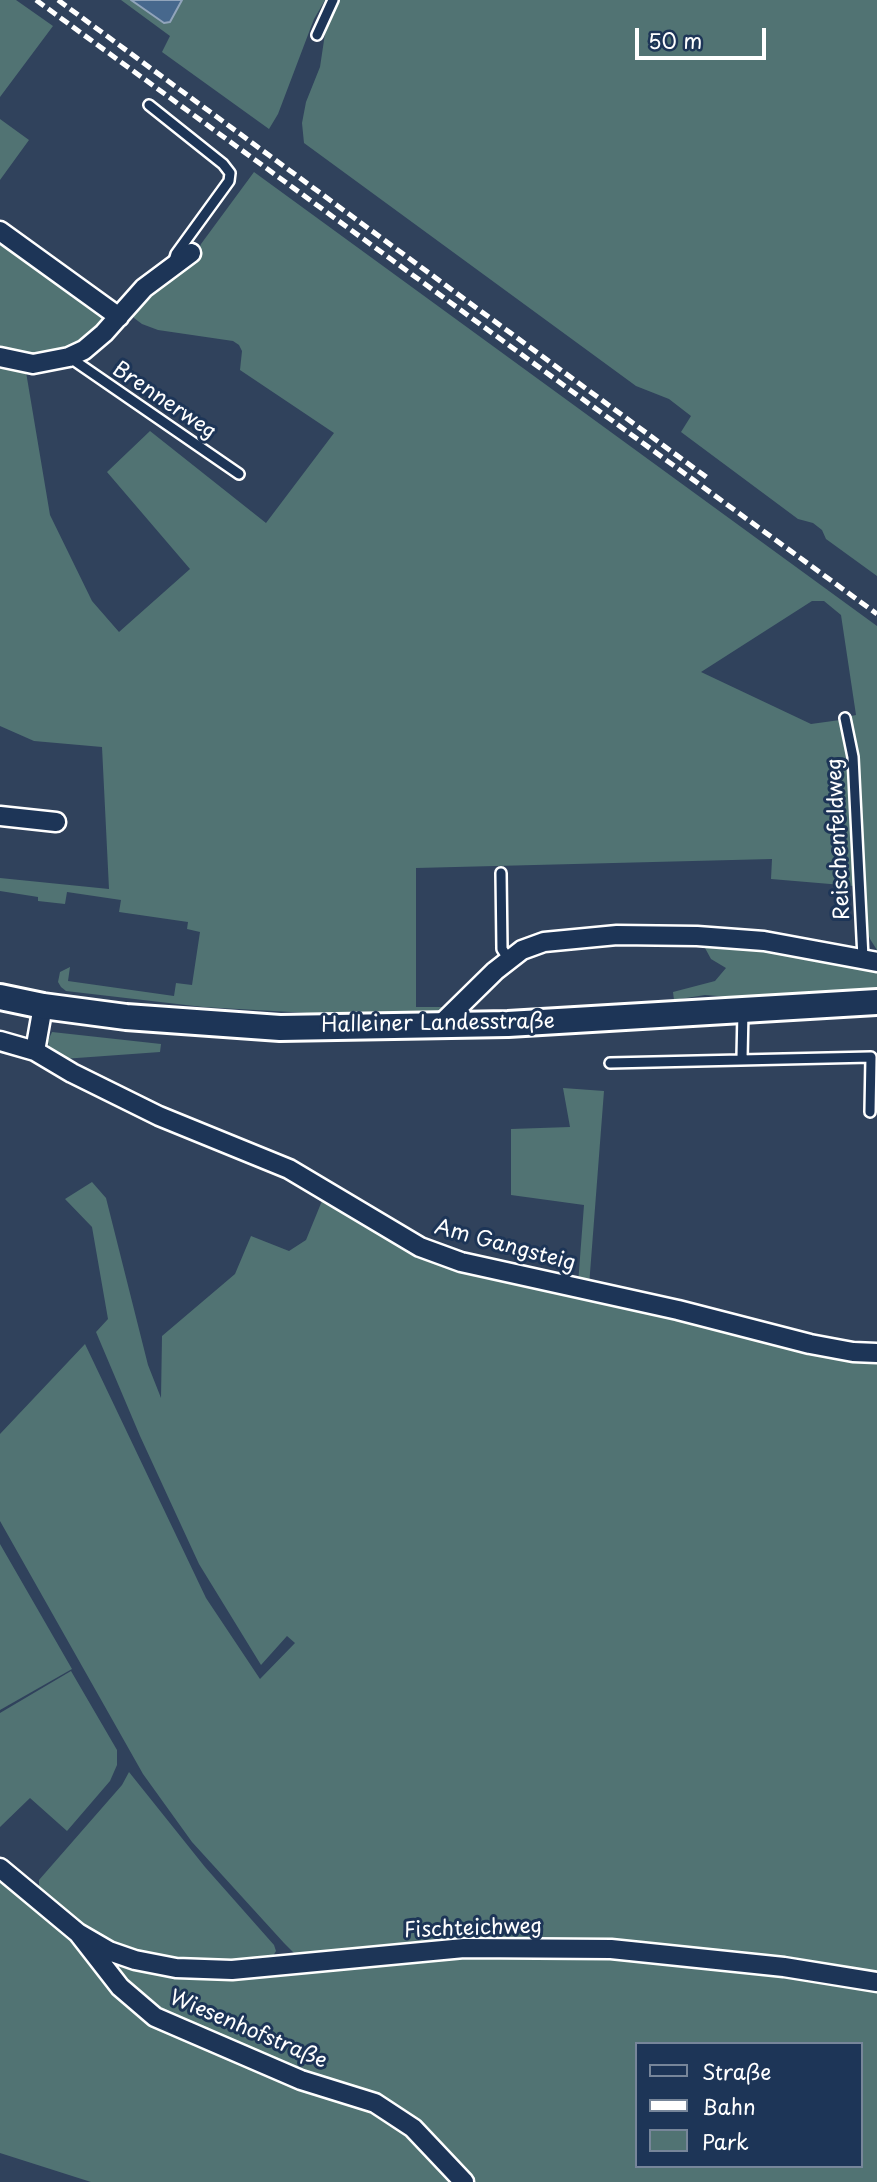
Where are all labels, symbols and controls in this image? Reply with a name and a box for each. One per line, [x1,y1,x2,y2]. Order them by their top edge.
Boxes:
scale bar [639,14,770,58]
text: 50 m [648,24,702,56]
street label: Brennerweg [107,357,221,445]
street label: Reischenfeldweg [822,757,856,921]
street label: Halleiner Landesstraße [321,1009,555,1039]
street label: Am Gangsteig [432,1215,578,1277]
street label: Fischteichweg [403,1914,543,1944]
street label: Wiesenhofstraße [165,1985,331,2075]
legend [636,2042,863,2168]
text: Straße [702,2055,771,2087]
text: Bahn [702,2090,756,2122]
text: Park [702,2125,749,2157]

